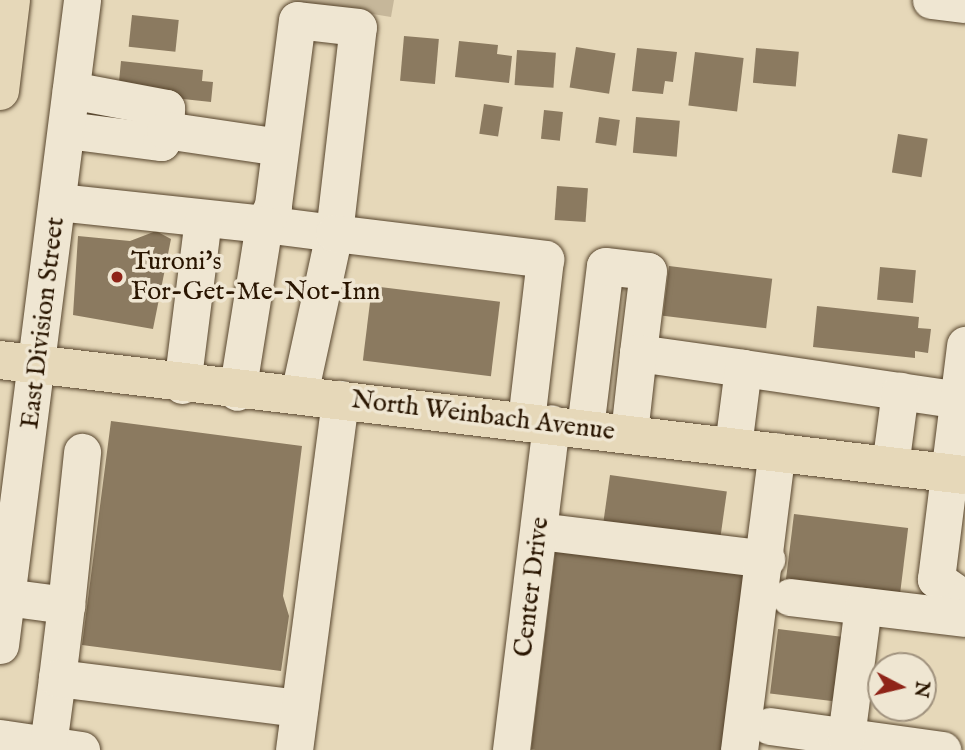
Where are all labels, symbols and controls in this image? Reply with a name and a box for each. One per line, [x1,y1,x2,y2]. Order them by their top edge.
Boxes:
street label: East Division Street [15,215,71,431]
place label: Turoni's For-Get-Me-Not-Inn [131,246,380,308]
marker: Turoni's For-Get-Me-Not-Inn [109,269,125,285]
street label: North Weinbach Avenue [350,384,616,448]
street label: Center Drive [508,515,556,659]
north arrow [867,652,937,722]
text: N [908,680,934,699]

